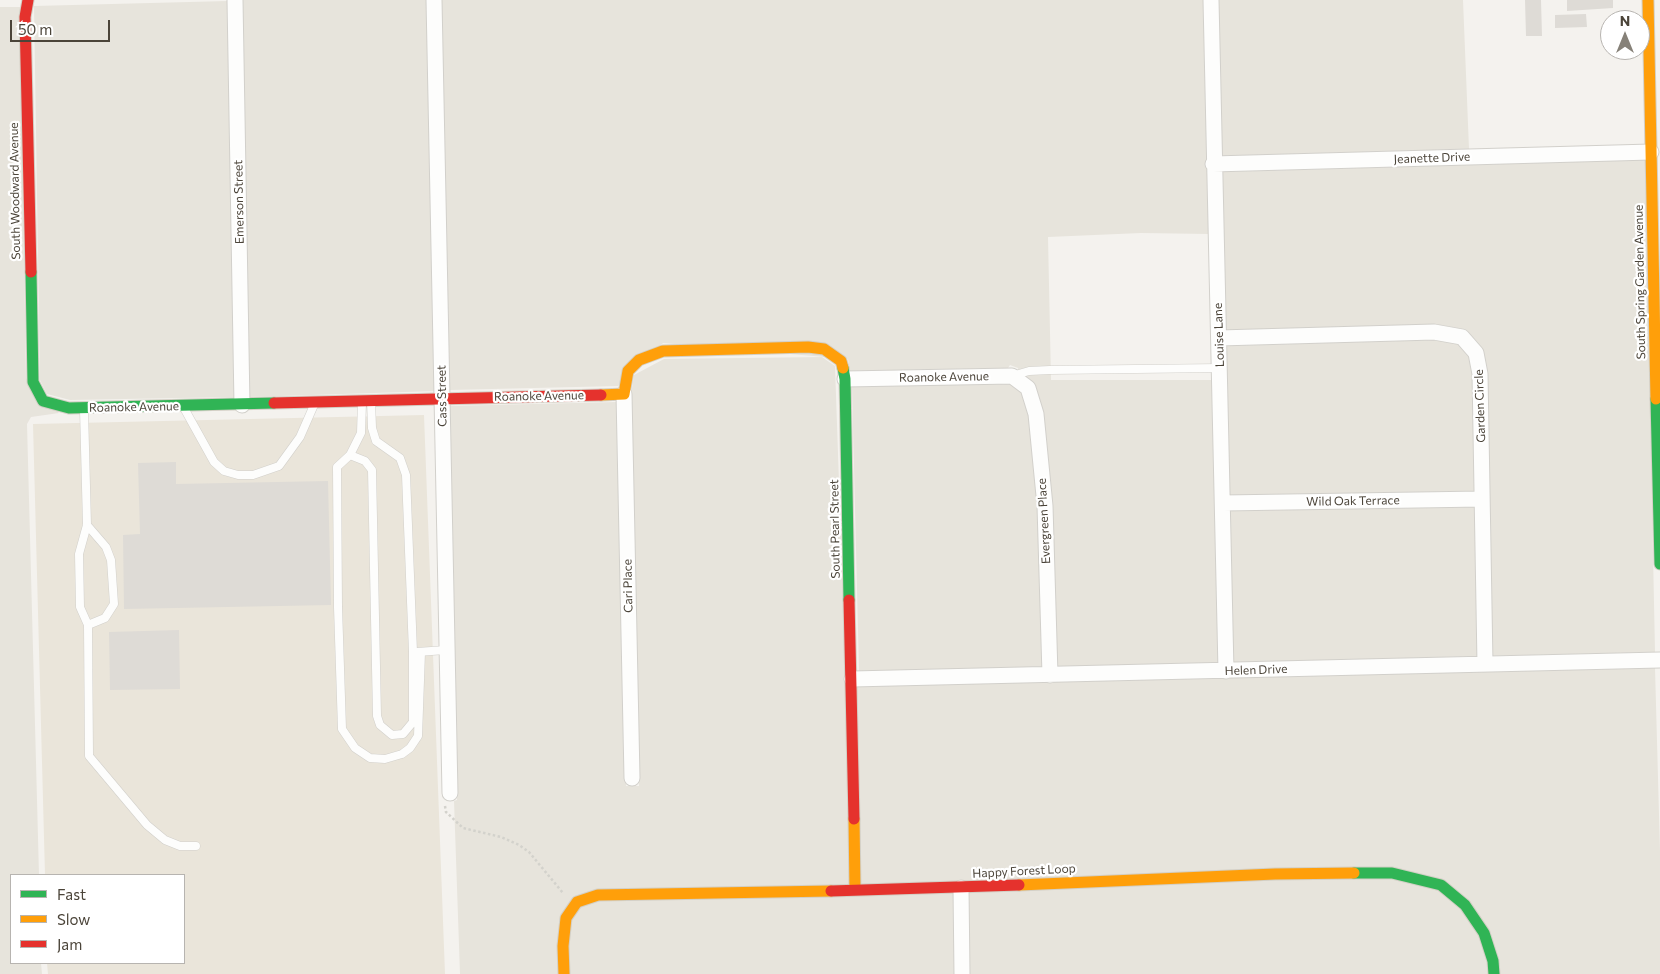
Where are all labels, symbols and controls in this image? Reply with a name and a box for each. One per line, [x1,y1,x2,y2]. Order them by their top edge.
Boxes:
scale bar [12,10,112,42]
north arrow [1600,10,1650,60]
text: N [1620,12,1630,29]
text: 50 m [18,20,52,38]
street label: South Woodward Avenue [7,122,23,260]
street label: Jeanette Drive [1393,149,1471,167]
street label: Emerson Street [231,160,247,244]
street label: South Spring Garden Avenue [1631,204,1649,360]
street label: Louise Lane [1211,303,1227,367]
street label: Cass Street [434,365,450,427]
street label: Roanoke Avenue [899,369,989,385]
street label: Garden Circle [1472,369,1488,443]
street label: Roanoke Avenue [494,388,584,404]
street label: Roanoke Avenue [89,399,179,415]
street label: Evergreen Place [1035,478,1053,564]
street label: South Pearl Street [827,479,843,579]
street label: Wild Oak Terrace [1306,493,1400,509]
street label: Cari Place [620,559,636,613]
street label: Helen Drive [1224,662,1288,678]
street label: Happy Forest Loop [972,861,1076,881]
legend [10,874,185,964]
text: Fast [57,885,86,903]
text: Slow [57,910,90,928]
text: Jam [57,935,82,953]

